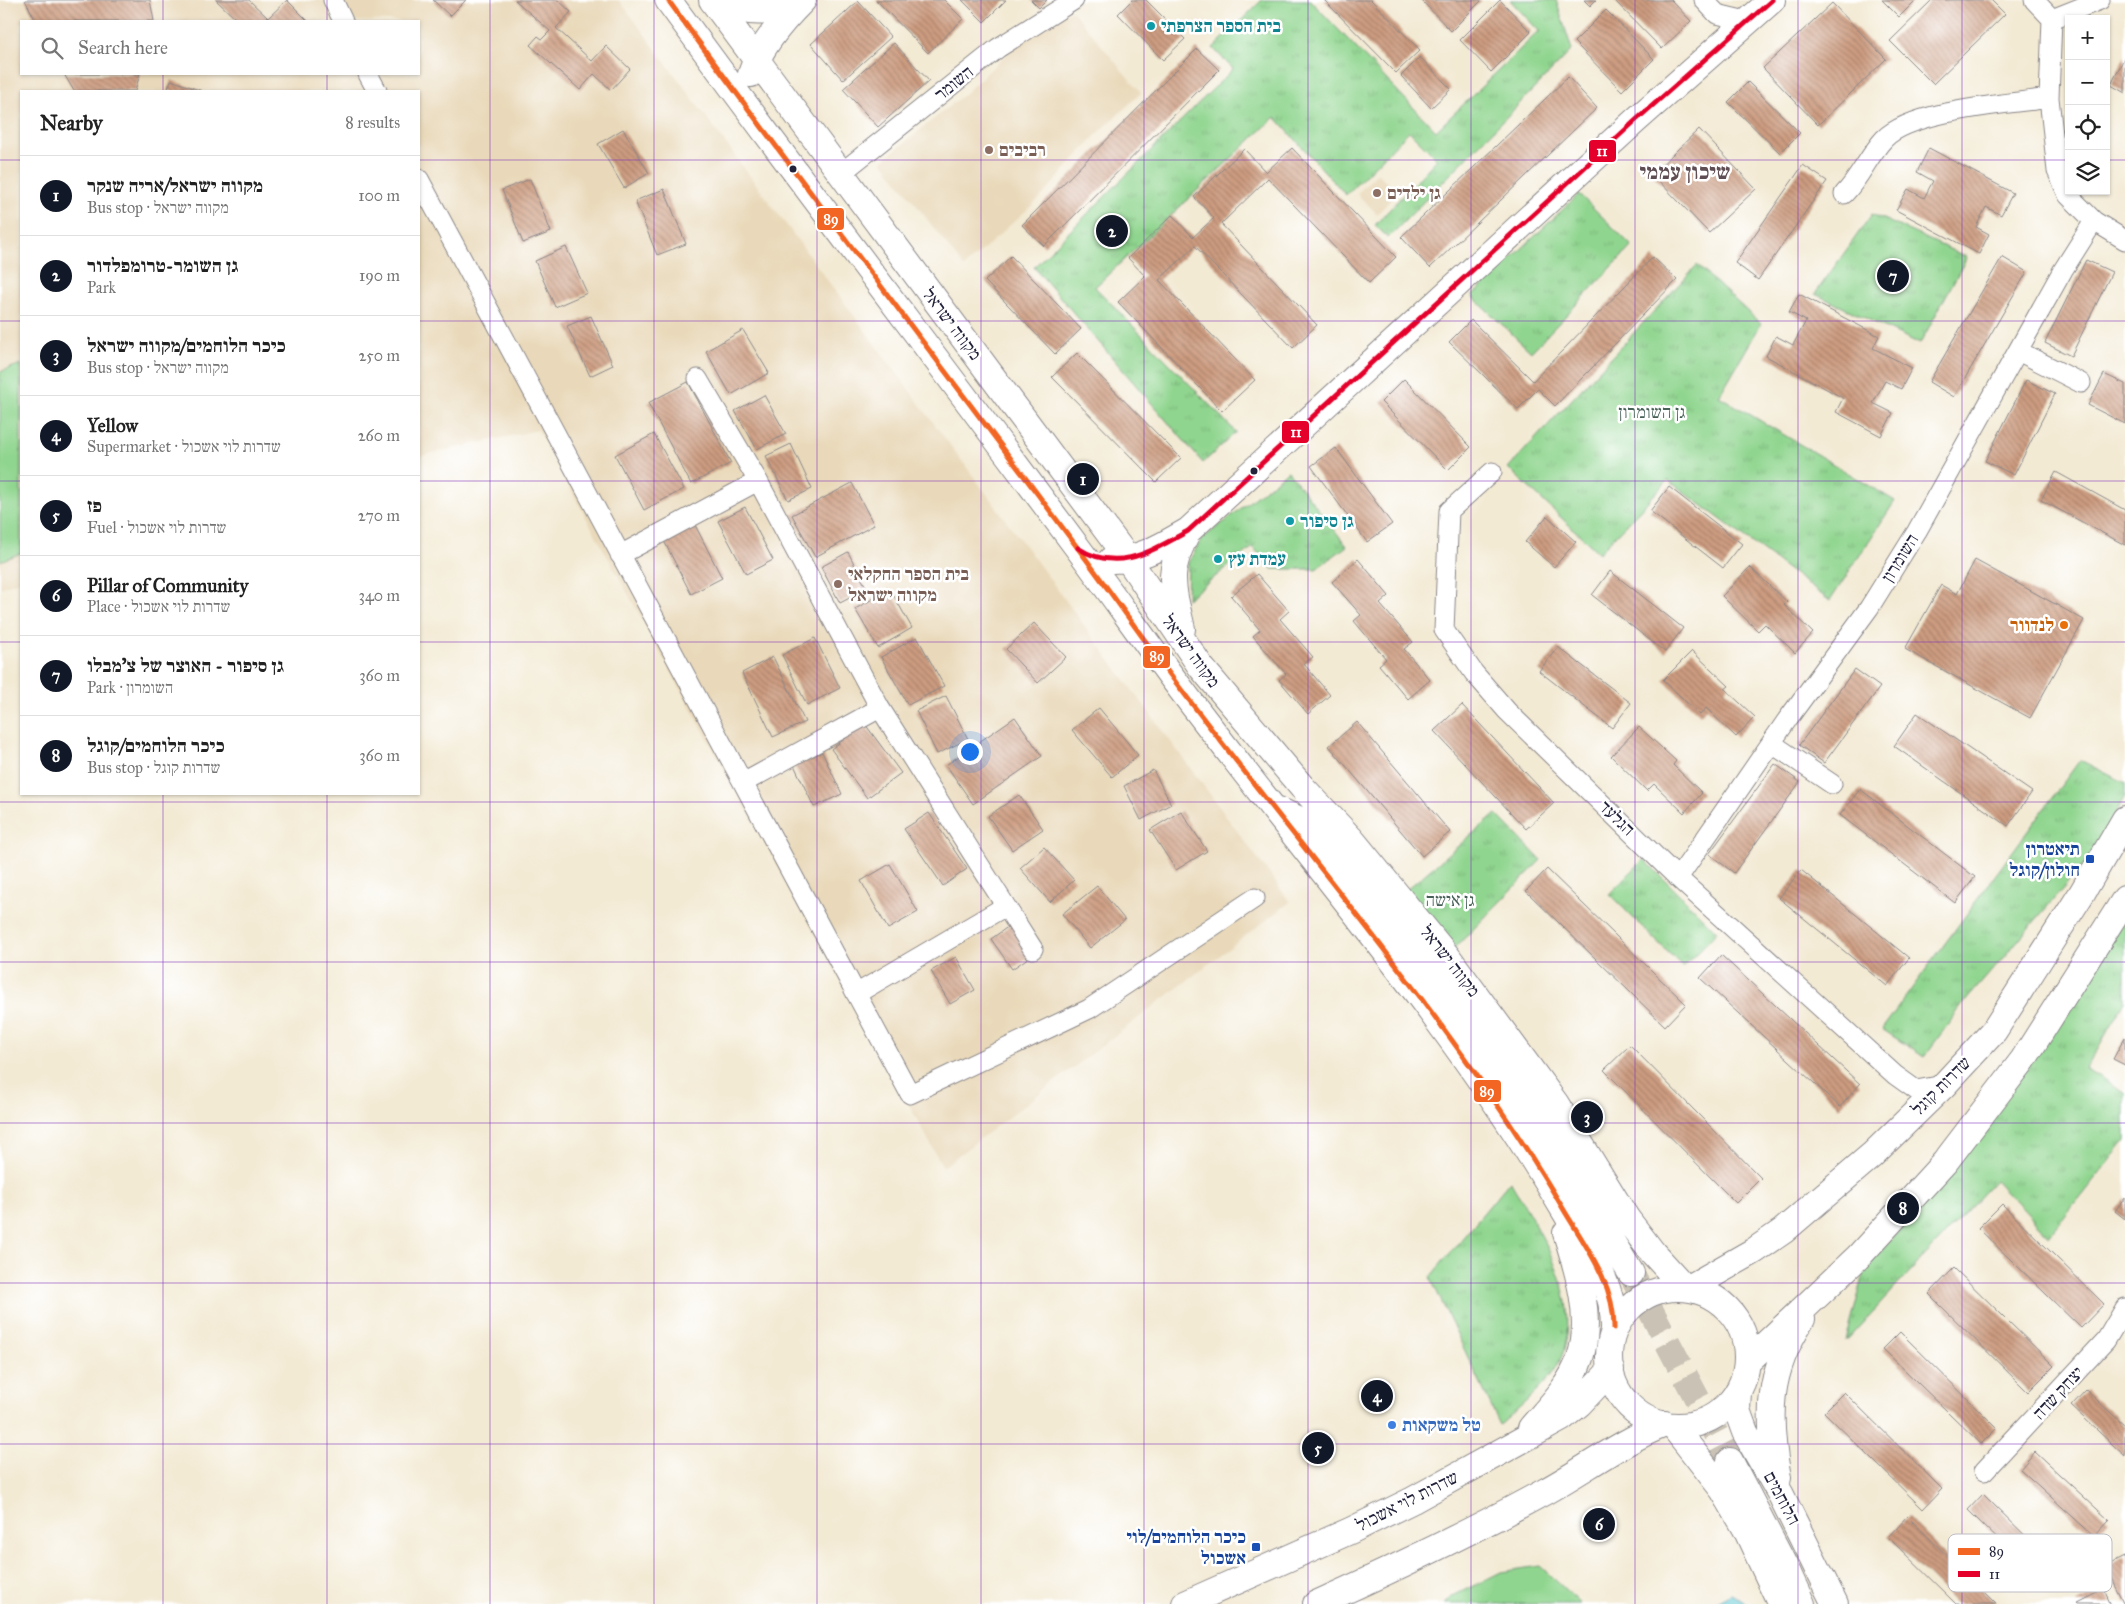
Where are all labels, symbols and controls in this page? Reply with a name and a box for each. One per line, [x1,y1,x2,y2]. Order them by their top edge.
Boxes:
place label: בית הספר הצרפתי [1161,15,1281,37]
map controls [2065,15,2110,195]
button: + [2065,15,2110,60]
search box [20,20,420,75]
marker: בית הספר הצרפתי [1145,20,1157,32]
icon: search [38,34,66,62]
text: Search here [78,36,168,59]
button: − [2065,60,2110,105]
street label: השומר [930,61,978,105]
button: locate [2065,105,2110,150]
text: Nearby [40,110,103,136]
text: 8 results [345,113,400,132]
place label: רביבים [999,139,1046,161]
line badge: 11 [1588,139,1617,163]
text: 11 [1596,143,1608,160]
marker: רביבים [983,144,995,156]
button: layers [2065,150,2110,195]
district label: שיכון עממי [1640,158,1730,185]
unlabelled marker [788,164,798,174]
text: מקווה ישראל/אריה שנקר [87,174,263,197]
place label: גן ילדים [1387,182,1441,204]
text: 1 [53,186,59,205]
text: 100 m [358,186,400,205]
marker: גן ילדים [1371,187,1383,199]
text: Bus stop · מקווה ישראל [87,198,229,217]
line badge: 89 [816,207,845,231]
text: 89 [824,211,838,229]
pin: 2 [1096,212,1128,250]
text: גן השומר-טרומפלדור [87,254,238,277]
pin: 7 [1877,257,1909,295]
text: 2 [52,266,60,285]
text: 190 m [359,266,400,285]
text: Park [87,278,116,297]
street label: מקווה ישראל [918,284,986,364]
text: כיכר הלוחמים/מקווה ישראל [87,334,286,357]
text: 3 [53,346,59,365]
text: 250 m [359,346,400,365]
text: Bus stop · מקווה ישראל [87,358,229,377]
park label: גן השומרון [1619,401,1685,423]
text: Yellow [87,414,138,437]
line badge: 11 [1281,420,1310,444]
text: 11 [1290,424,1302,441]
text: 4 [52,426,60,445]
text: 260 m [358,426,400,445]
text: Supermarket · שדרות לוי אשכול [87,437,281,456]
pin: 1 [1067,460,1099,498]
unlabelled marker [1249,466,1259,476]
text: פז [87,494,102,517]
text: 5 [52,506,60,525]
text: 270 m [358,506,400,525]
place label: גן סיפור [1300,510,1354,532]
marker: גן סיפור [1284,515,1296,527]
text: Fuel · שדרות לוי אשכול [87,518,226,537]
street label: השומרון [1877,530,1923,586]
place label: עמדת עץ [1228,548,1286,570]
marker: עמדת עץ [1212,553,1224,565]
place label: בית הספר החקלאי מקווה ישראל [848,563,969,606]
text: Pillar of Community [87,574,248,597]
marker: בית הספר החקלאי מקווה ישראל [832,578,844,590]
text: 6 [52,586,60,605]
text: 340 m [358,586,400,605]
text: Place · שדרות לוי אשכול [87,597,230,616]
street label: מקווה ישראל [1157,610,1225,692]
place label: לנדוור [2010,614,2054,636]
marker: לנדוור [2058,619,2070,631]
line badge: 89 [1142,645,1171,669]
text: 89 [1150,648,1164,666]
text: גן סיפור - האוצר של צ'מבלו [87,654,284,677]
text: 7 [52,666,60,685]
text: 360 m [359,666,400,685]
text: Park · השומרון [87,678,173,697]
text: כיכר הלוחמים/קוגל [87,734,225,757]
your location [957,739,983,765]
text: 8 [52,746,60,765]
text: 360 m [359,746,400,765]
text: Bus stop · שדרות קוגל [87,758,220,777]
street label: הגלעד [1595,796,1639,840]
place label: תיאטרון חולון/קוגל [2009,838,2080,881]
marker: תיאטרון חולון/קוגל [2084,853,2096,865]
park label: גן אישה [1425,889,1475,911]
street label: מקווה ישראל [1415,921,1485,1001]
street label: שדרות קוגל [1907,1052,1975,1120]
line badge: 89 [1473,1079,1502,1103]
text: 89 [1480,1083,1494,1101]
pin: 3 [1571,1098,1603,1136]
pin: 8 [1887,1189,1919,1227]
street label: יצחק שדה [2028,1362,2088,1424]
pin: 4 [1361,1377,1393,1415]
place label: טל משקאות [1402,1414,1481,1436]
marker: טל משקאות [1386,1419,1398,1431]
pin: 5 [1302,1429,1334,1467]
street label: שדרות לוי אשכול [1352,1466,1462,1536]
street label: הלוחמים [1759,1468,1805,1528]
pin: 6 [1583,1505,1615,1543]
place label: כיכר הלוחמים/לוי אשכול [1126,1526,1246,1569]
legend [1948,1534,2112,1592]
marker: כיכר הלוחמים/לוי אשכול [1250,1541,1262,1553]
text: 89 [1989,1543,2004,1560]
text: 11 [1989,1566,2001,1583]

